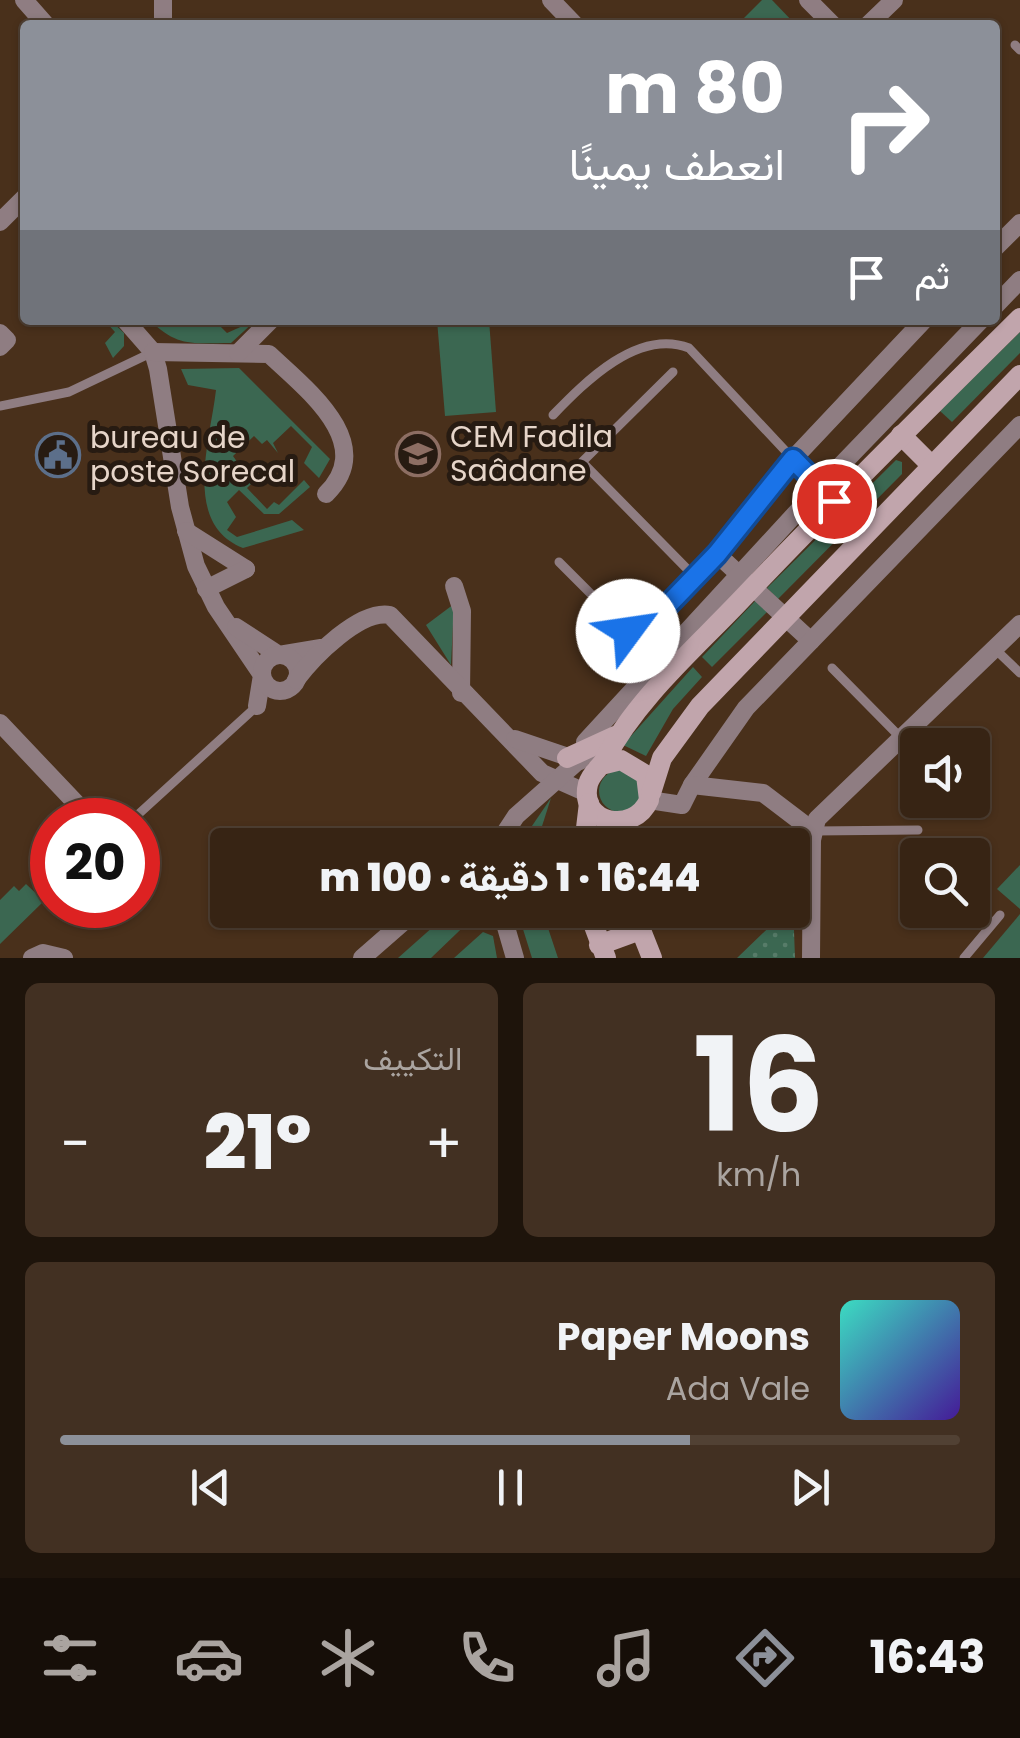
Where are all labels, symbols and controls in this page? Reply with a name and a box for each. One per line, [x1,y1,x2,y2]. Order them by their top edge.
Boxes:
text: 80 m [605,39,785,138]
icon: right [820,60,950,190]
text: انعطف يمينًا [569,133,785,196]
text: ثم [914,249,950,302]
icon: arrive [839,250,894,305]
place label: CEM Fadila Saâdane [450,415,613,492]
place label: bureau de poste Sorecal [90,416,295,493]
school or university icon: CEM Fadila Saâdane [395,431,441,477]
public building icon: bureau de poste Sorecal [35,432,81,478]
pin [792,459,877,544]
icon: arrive [807,474,862,529]
position arrow [576,579,680,683]
map controls [900,728,990,928]
button: sound [900,728,990,818]
speed limit sign: 20 [30,798,160,928]
button: search [900,838,990,928]
text: 16:44 · 1 دقيقة · 100 m [320,851,700,904]
text: 16 [693,994,825,1177]
text: التكييف [363,1036,463,1081]
text: 21° [204,1090,311,1195]
text: − [60,1105,90,1182]
text: + [425,1105,463,1182]
text: km/h [716,1152,801,1197]
text: Paper Moons [557,1310,810,1363]
text: Ada Vale [666,1366,810,1411]
icon: previous [183,1460,238,1515]
icon: pause [483,1460,538,1515]
icon: next [783,1460,838,1515]
icon: filters [35,1623,105,1693]
icon: car [174,1623,244,1693]
icon: climate [313,1623,383,1693]
icon: phone [452,1623,522,1693]
icon: music [591,1623,661,1693]
icon: directions [730,1623,800,1693]
text: 16:43 [869,1626,985,1689]

